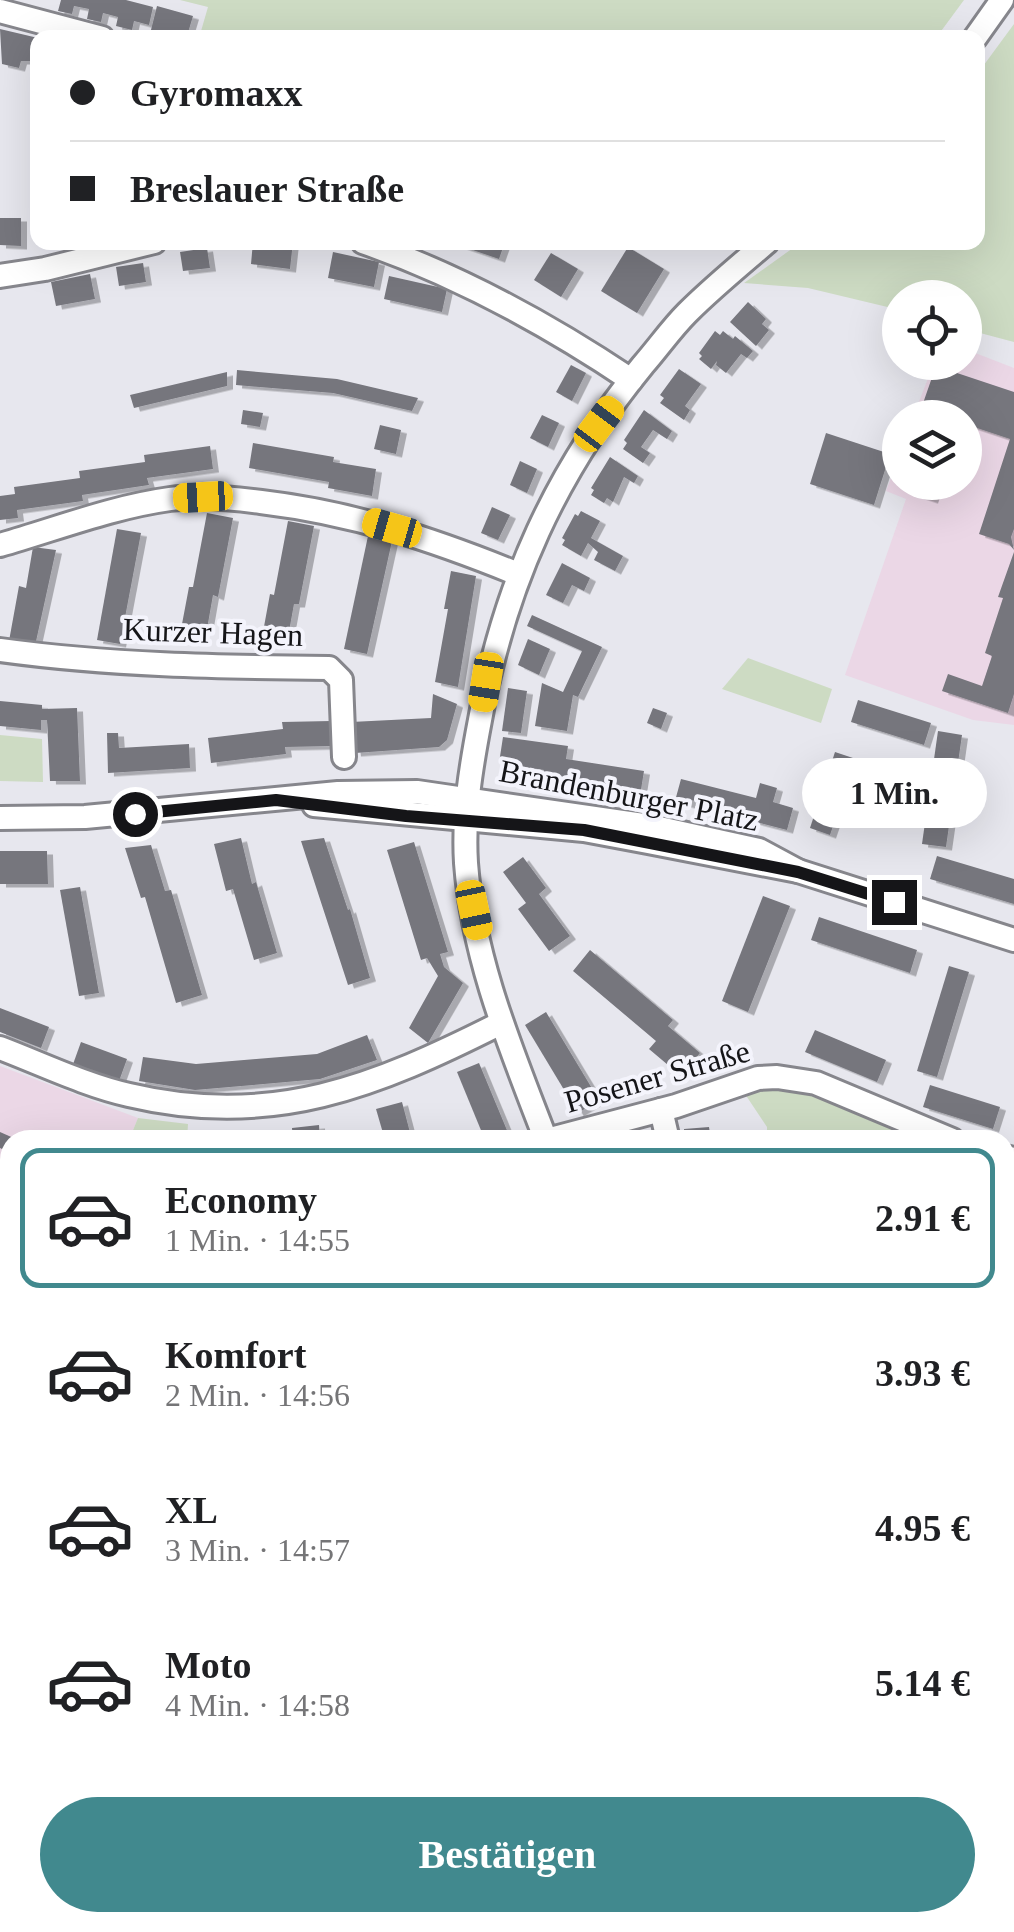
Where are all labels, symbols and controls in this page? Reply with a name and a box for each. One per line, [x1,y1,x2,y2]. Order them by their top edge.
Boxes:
text: Gyromaxx [130,72,302,114]
text: Breslauer Straße [130,168,404,210]
map controls [882,280,982,500]
button: locate [882,280,982,380]
car [569,391,629,457]
button: layers [882,400,982,500]
car [172,480,234,514]
car [359,505,425,551]
street label: Kurzer Hagen [122,611,304,653]
car [466,650,506,714]
street label: Brandenburger Platz [496,752,762,838]
callout: 1 Min. [802,757,986,827]
text: 1 Min. [850,775,939,811]
route start [113,792,158,837]
car [453,878,495,942]
route end [872,880,917,925]
street label: Posener Straße [560,1032,754,1120]
icon: car [45,1173,135,1263]
text: Economy [165,1179,317,1221]
text: 2.91 € [875,1197,970,1239]
text: 1 Min. · 14:55 [165,1222,350,1258]
icon: car [45,1328,135,1418]
text: Komfort [165,1334,306,1376]
text: 3.93 € [875,1352,970,1394]
text: 2 Min. · 14:56 [165,1377,350,1413]
icon: car [45,1483,135,1573]
text: XL [165,1489,218,1531]
text: 4.95 € [875,1507,970,1549]
text: 3 Min. · 14:57 [165,1532,350,1568]
icon: car [45,1638,135,1728]
text: Moto [165,1644,252,1686]
text: 5.14 € [875,1662,970,1704]
text: 4 Min. · 14:58 [165,1687,350,1723]
button: Bestätigen [40,1797,975,1912]

